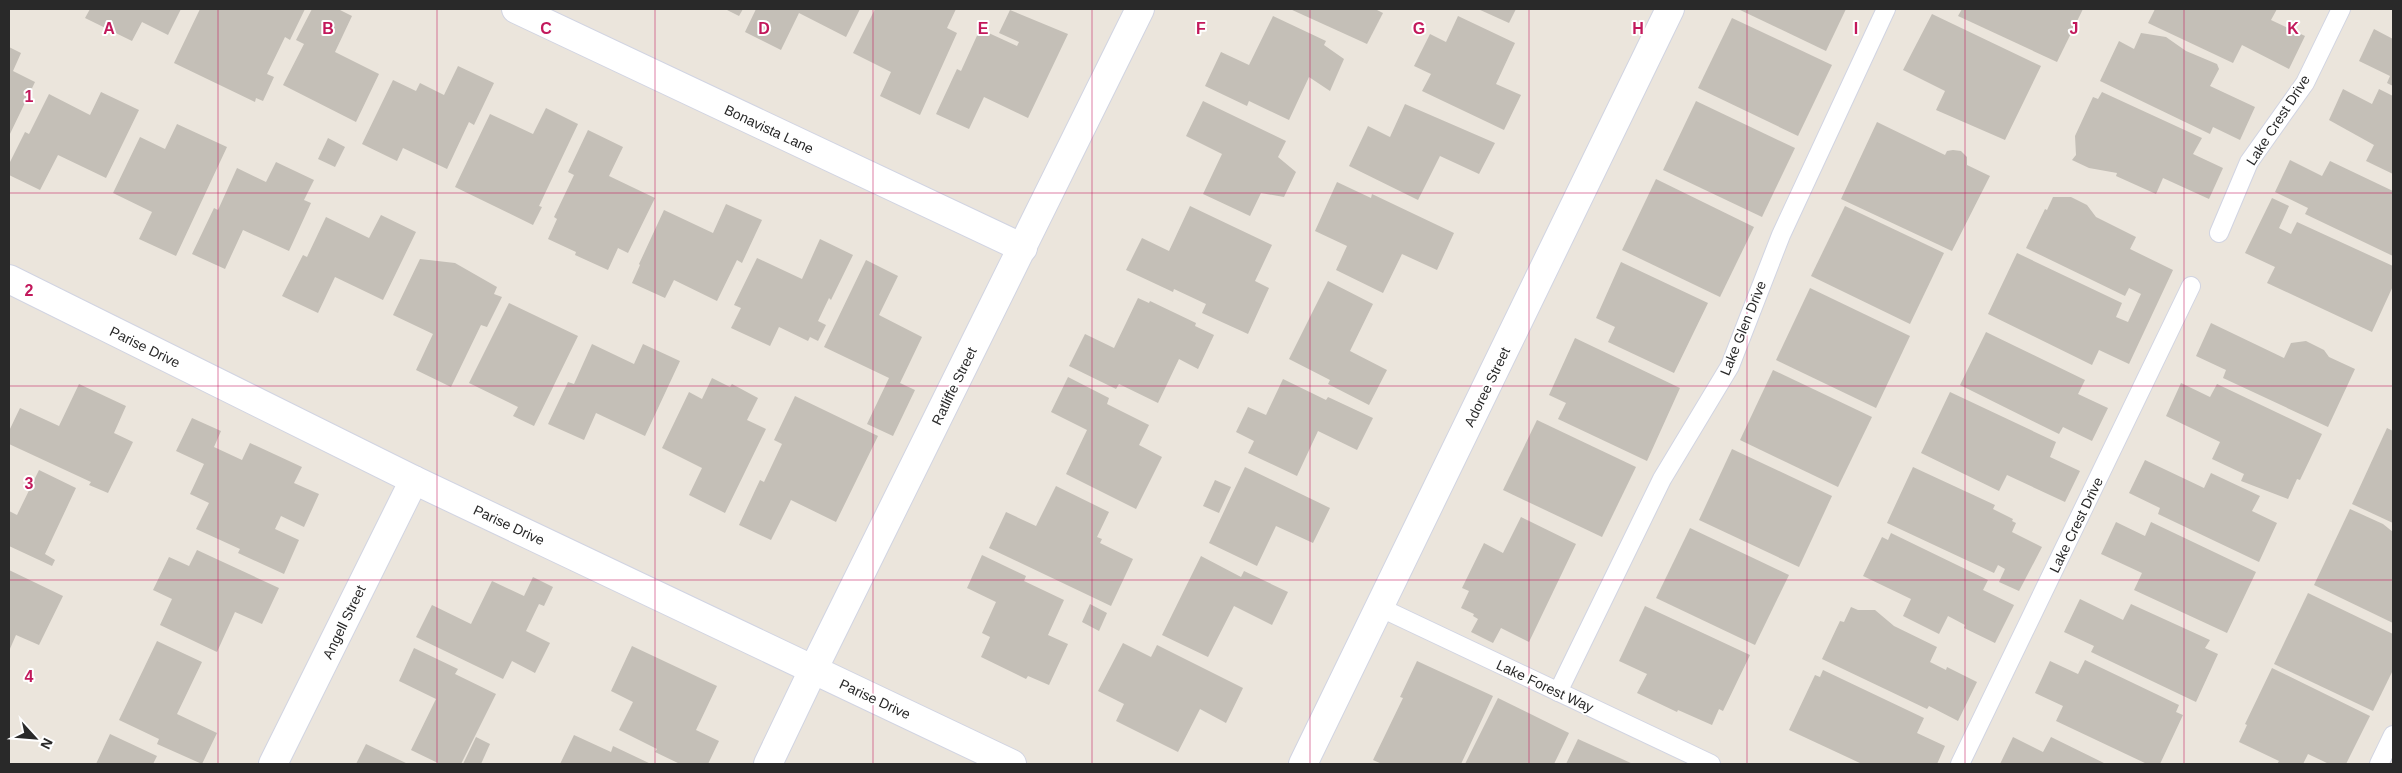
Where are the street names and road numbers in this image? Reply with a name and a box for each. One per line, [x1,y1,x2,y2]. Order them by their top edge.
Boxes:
street label: Lake Crest Drive [2243,72,2313,168]
street label: Bonavista Lane [722,101,816,157]
street label: Lake Glen Drive [1717,278,1769,378]
street label: Parise Drive [107,323,183,371]
street label: Ratliffe Street [928,344,980,428]
street label: Adoree Street [1461,345,1513,429]
street label: Lake Crest Drive [2046,474,2106,575]
street label: Parise Drive [471,502,547,548]
street label: Angell Street [319,582,369,662]
street label: Lake Forest Way [1494,656,1596,716]
street label: Parise Drive [837,676,913,722]

